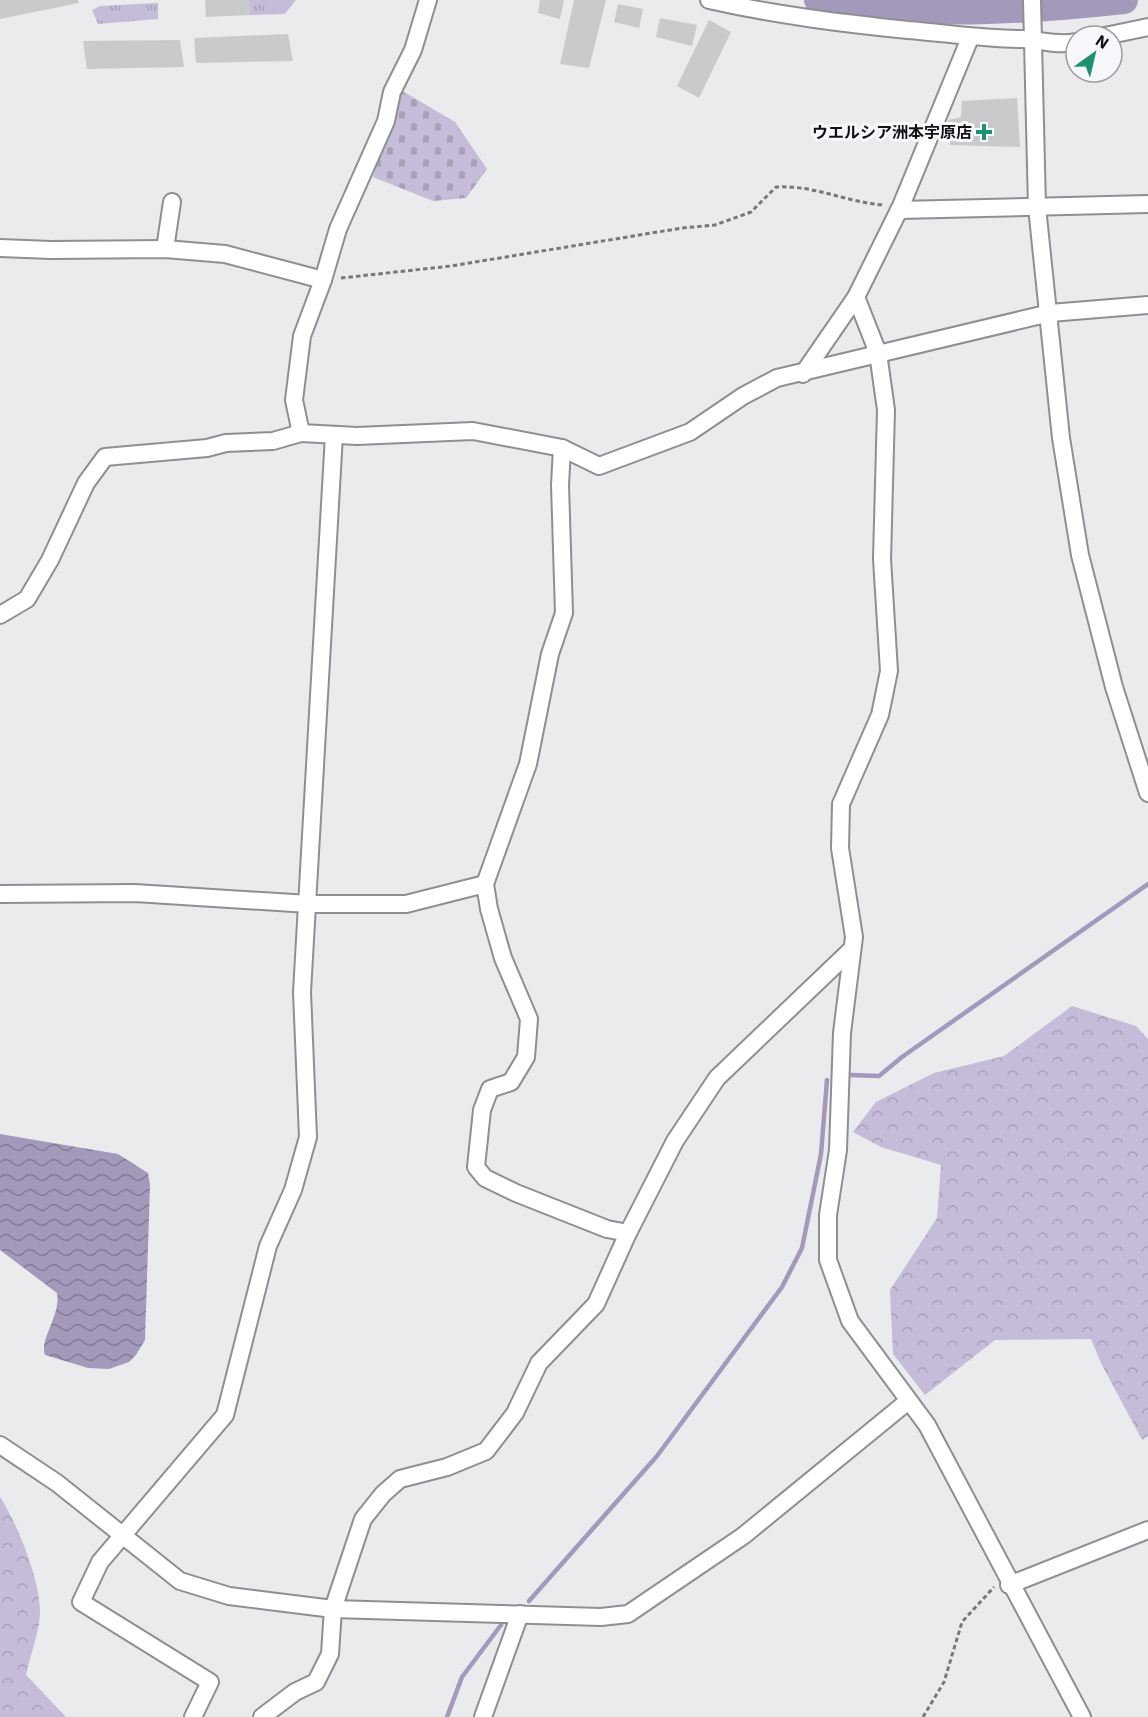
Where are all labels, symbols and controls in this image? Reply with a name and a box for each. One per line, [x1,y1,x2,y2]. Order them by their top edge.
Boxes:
north arrow [1064,24,1124,84]
text: N [1092,30,1113,53]
place label: ウエルシア洲本宇原店 [812,122,972,142]
marker: ウエルシア洲本宇原店 [977,125,991,139]

